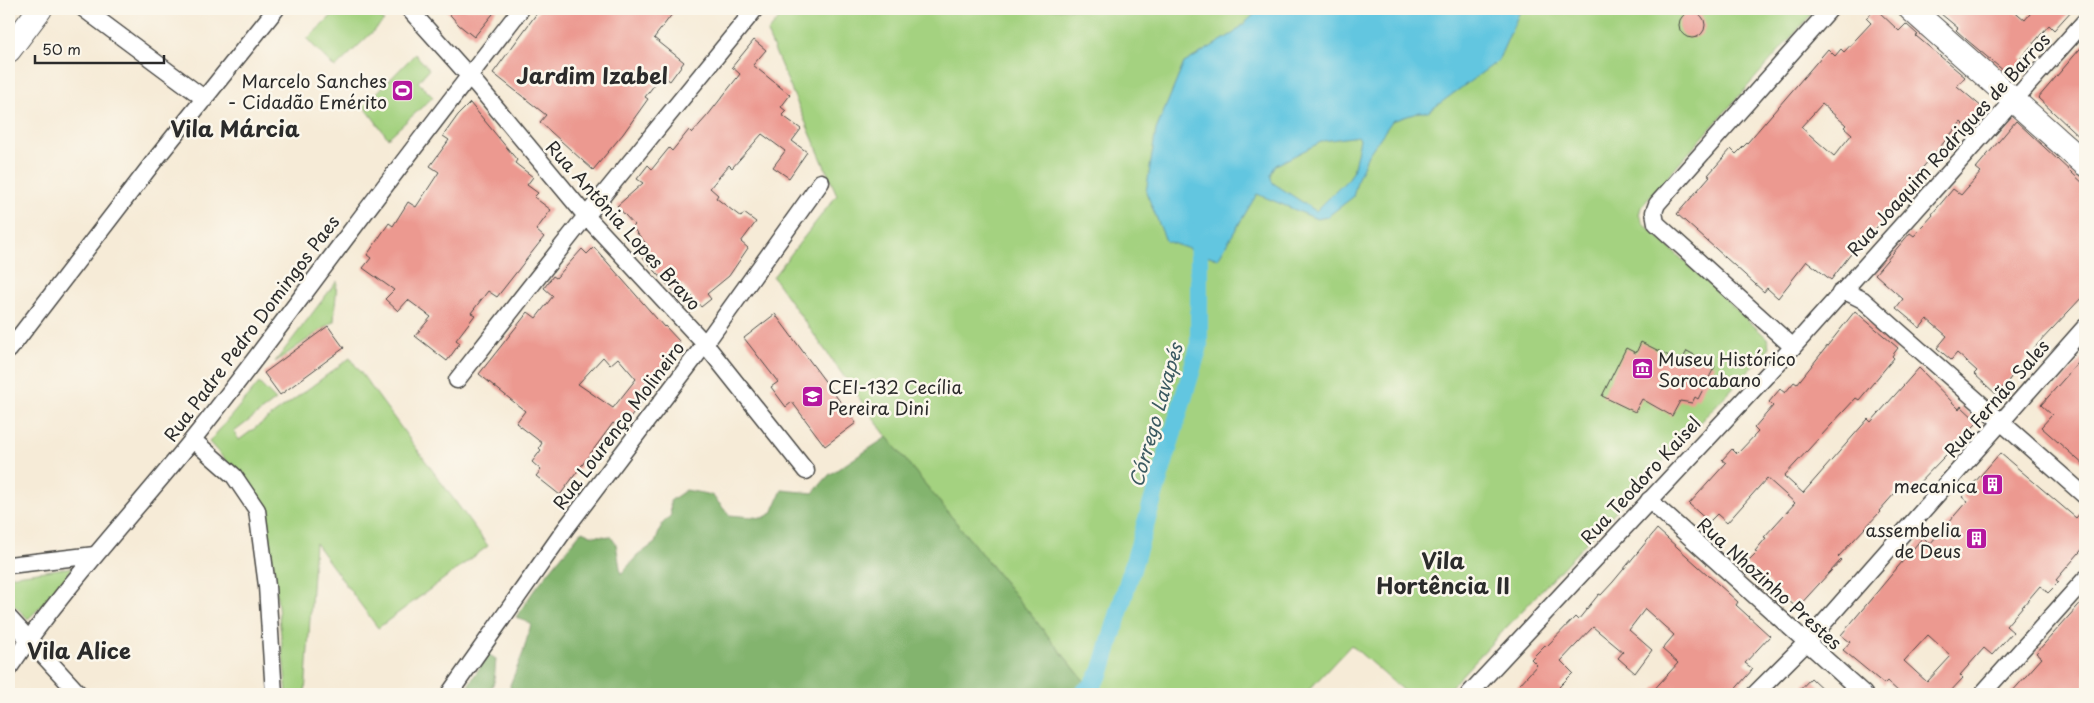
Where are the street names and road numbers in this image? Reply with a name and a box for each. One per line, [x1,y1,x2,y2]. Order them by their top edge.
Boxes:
street label: Rua Joaquim Rodrigues de Barros [1840,26,2056,262]
street label: Rua Antônia Lopes Bravo [540,134,708,316]
street label: Rua Padre Pedro Domingos Paes [157,209,345,447]
street label: Rua Fernão Sales [1937,333,2055,463]
street label: Rua Lourenço Molineiro [546,335,690,515]
street label: Rua Teodoro Kaisel [1574,410,1706,550]
street label: Rua Nhozinho Prestes [1692,511,1848,655]

